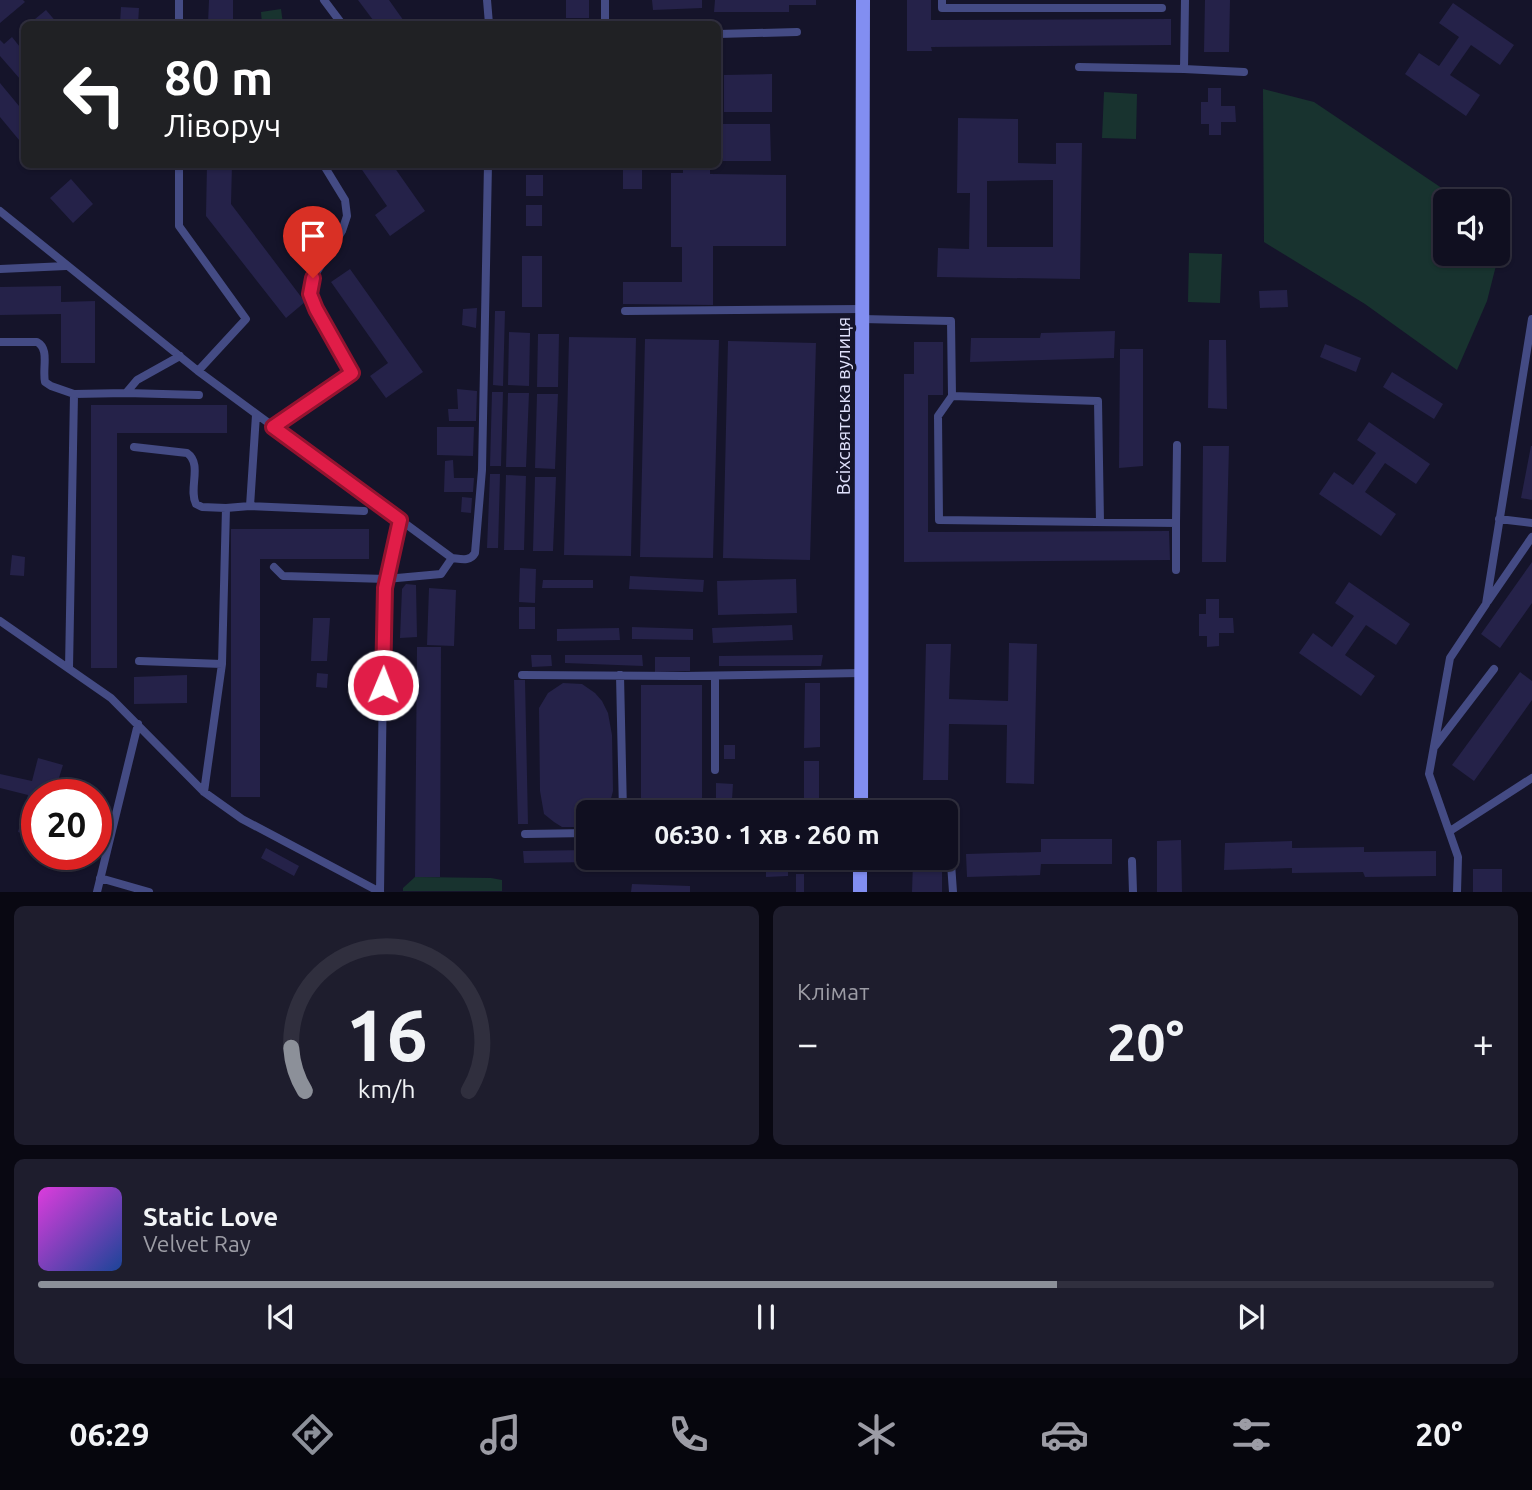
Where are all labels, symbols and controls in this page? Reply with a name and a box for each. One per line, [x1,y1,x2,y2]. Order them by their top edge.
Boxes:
icon: left [49,49,140,140]
text: 80 m [164,49,273,104]
text: Ліворуч [164,107,281,143]
map controls [1433,189,1510,266]
button: sound [1433,189,1510,266]
pin [283,206,343,278]
icon: arrive [294,217,332,255]
street label: Всіхсвятська вулиця [832,317,854,495]
position arrow [346,648,420,722]
speed limit sign: 20 [21,779,112,870]
text: 06:30 · 1 хв · 260 m [654,820,880,849]
text: Клімат [797,979,869,1004]
text: 16 [345,994,428,1076]
text: 20° [1107,1013,1184,1071]
text: − [797,1022,818,1064]
text: + [1473,1022,1494,1064]
text: km/h [358,1075,415,1103]
text: Static Love [143,1202,278,1231]
text: Velvet Ray [143,1231,251,1256]
icon: previous [262,1298,300,1336]
icon: pause [747,1298,785,1336]
icon: next [1232,1298,1270,1336]
icon: directions [288,1410,337,1459]
icon: music [476,1410,525,1459]
icon: phone [664,1410,713,1459]
icon: climate [852,1410,901,1459]
icon: car [1040,1410,1089,1459]
icon: filters [1227,1410,1276,1459]
text: 06:29 [69,1416,149,1452]
text: 20° [1415,1416,1463,1452]

